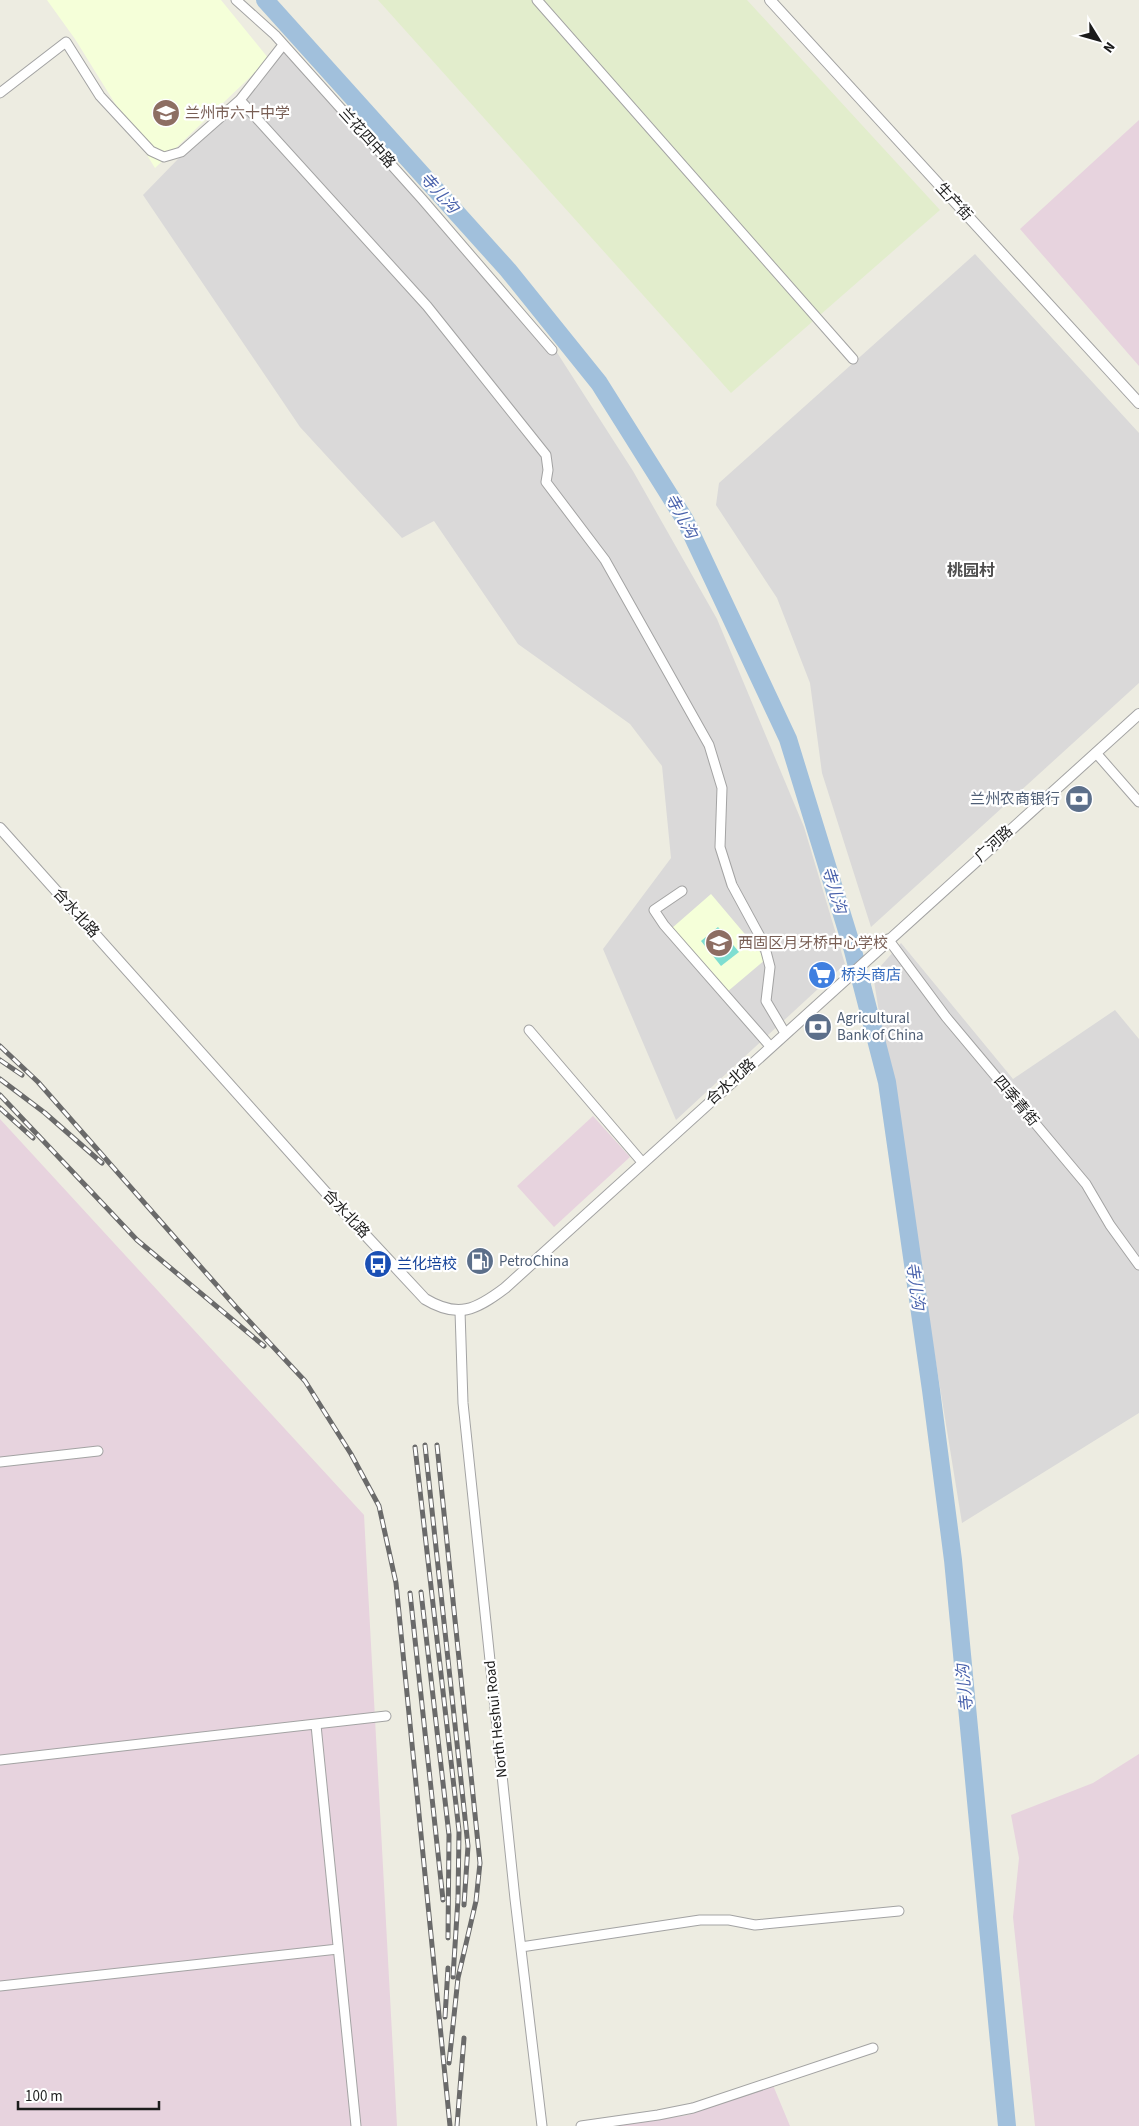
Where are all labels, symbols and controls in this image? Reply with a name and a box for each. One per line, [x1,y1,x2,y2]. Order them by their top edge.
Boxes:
north arrow [1074,15,1124,65]
text: N [1098,37,1119,57]
school or university icon: 兰州市六十中学 [151,98,181,128]
place label: 兰州市六十中学 [185,103,290,124]
street label: 兰花四中路 [334,103,400,173]
water label: 寺儿沟 [415,168,465,220]
street label: 生产街 [931,178,977,226]
water label: 寺儿沟 [660,490,703,544]
district label: 桃园村 [947,560,995,582]
bank icon: 兰州农商银行 [1064,784,1094,814]
place label: 兰州农商银行 [970,789,1060,810]
street label: 广河路 [970,821,1018,867]
water label: 寺儿沟 [816,864,852,918]
street label: 合水北路 [48,884,104,942]
school or university icon: 西固区月牙桥中心学校 [704,928,734,958]
place label: 西固区月牙桥中心学校 [738,933,888,954]
supermarket icon: 桥头商店 [807,960,837,990]
place label: 桥头商店 [841,965,901,986]
place label: Agricultural Bank of China [837,1008,924,1046]
bank icon: Agricultural Bank of China [803,1012,833,1042]
street label: 合水北路 [702,1054,760,1110]
street label: 四季青街 [989,1071,1043,1131]
street label: 合水北路 [318,1185,374,1243]
fuel station icon: PetroChina [465,1246,495,1276]
bus stop icon: 兰化培校 [363,1249,393,1279]
place label: PetroChina [499,1251,569,1272]
place label: 兰化培校 [397,1254,457,1275]
water label: 寺儿沟 [901,1261,930,1313]
street label: North Heshui Road [479,1659,513,1779]
water label: 寺儿沟 [951,1661,978,1713]
scale bar [18,2078,159,2110]
text: 100 m [25,2086,63,2107]

